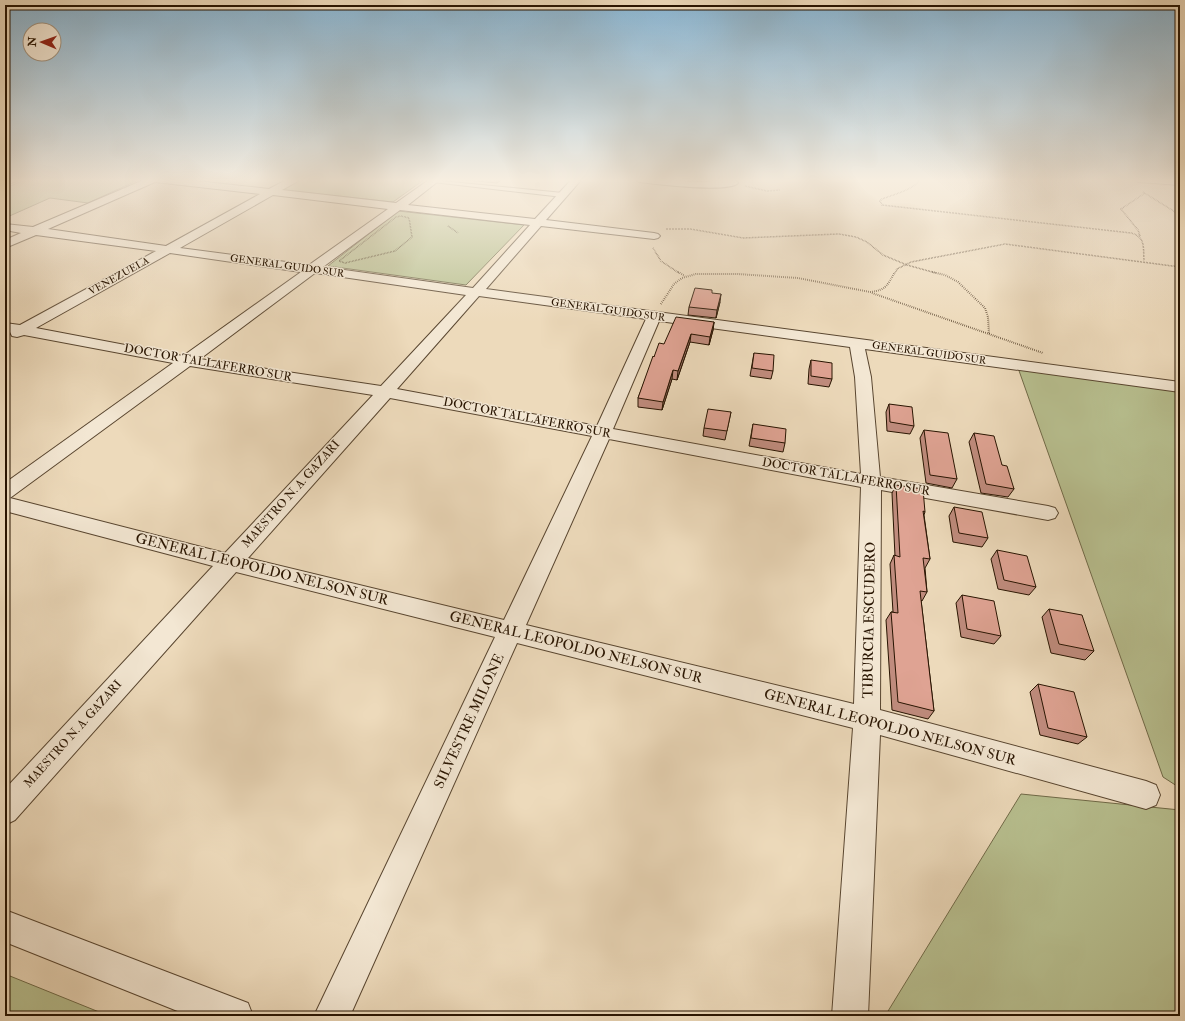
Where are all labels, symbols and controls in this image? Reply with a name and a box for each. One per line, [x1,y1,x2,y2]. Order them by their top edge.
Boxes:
north arrow [22,22,62,62]
text: N [26,35,39,48]
street label: GENERAL GUIDO SUR [229,252,346,280]
street label: VENEZUELA [87,254,152,298]
street label: GENERAL GUIDO SUR [550,296,667,324]
street label: GENERAL GUIDO SUR [871,339,988,367]
street label: DOCTOR TALLAFERRO SUR [123,341,293,385]
street label: DOCTOR TALLAFERRO SUR [442,394,612,442]
street label: MAESTRO N. A. GAZARI [239,437,343,551]
street label: DOCTOR TALLAFERRO SUR [761,455,931,499]
street label: GENERAL LEOPOLDO NELSON SUR [134,529,391,609]
street label: TIBURCIA ESCUDERO [859,542,879,698]
street label: GENERAL LEOPOLDO NELSON SUR [448,607,705,687]
street label: SILVESTRE MILONE [430,651,508,791]
street label: MAESTRO N. A. GAZARI [21,677,125,791]
street label: GENERAL LEOPOLDO NELSON SUR [762,685,1019,769]

